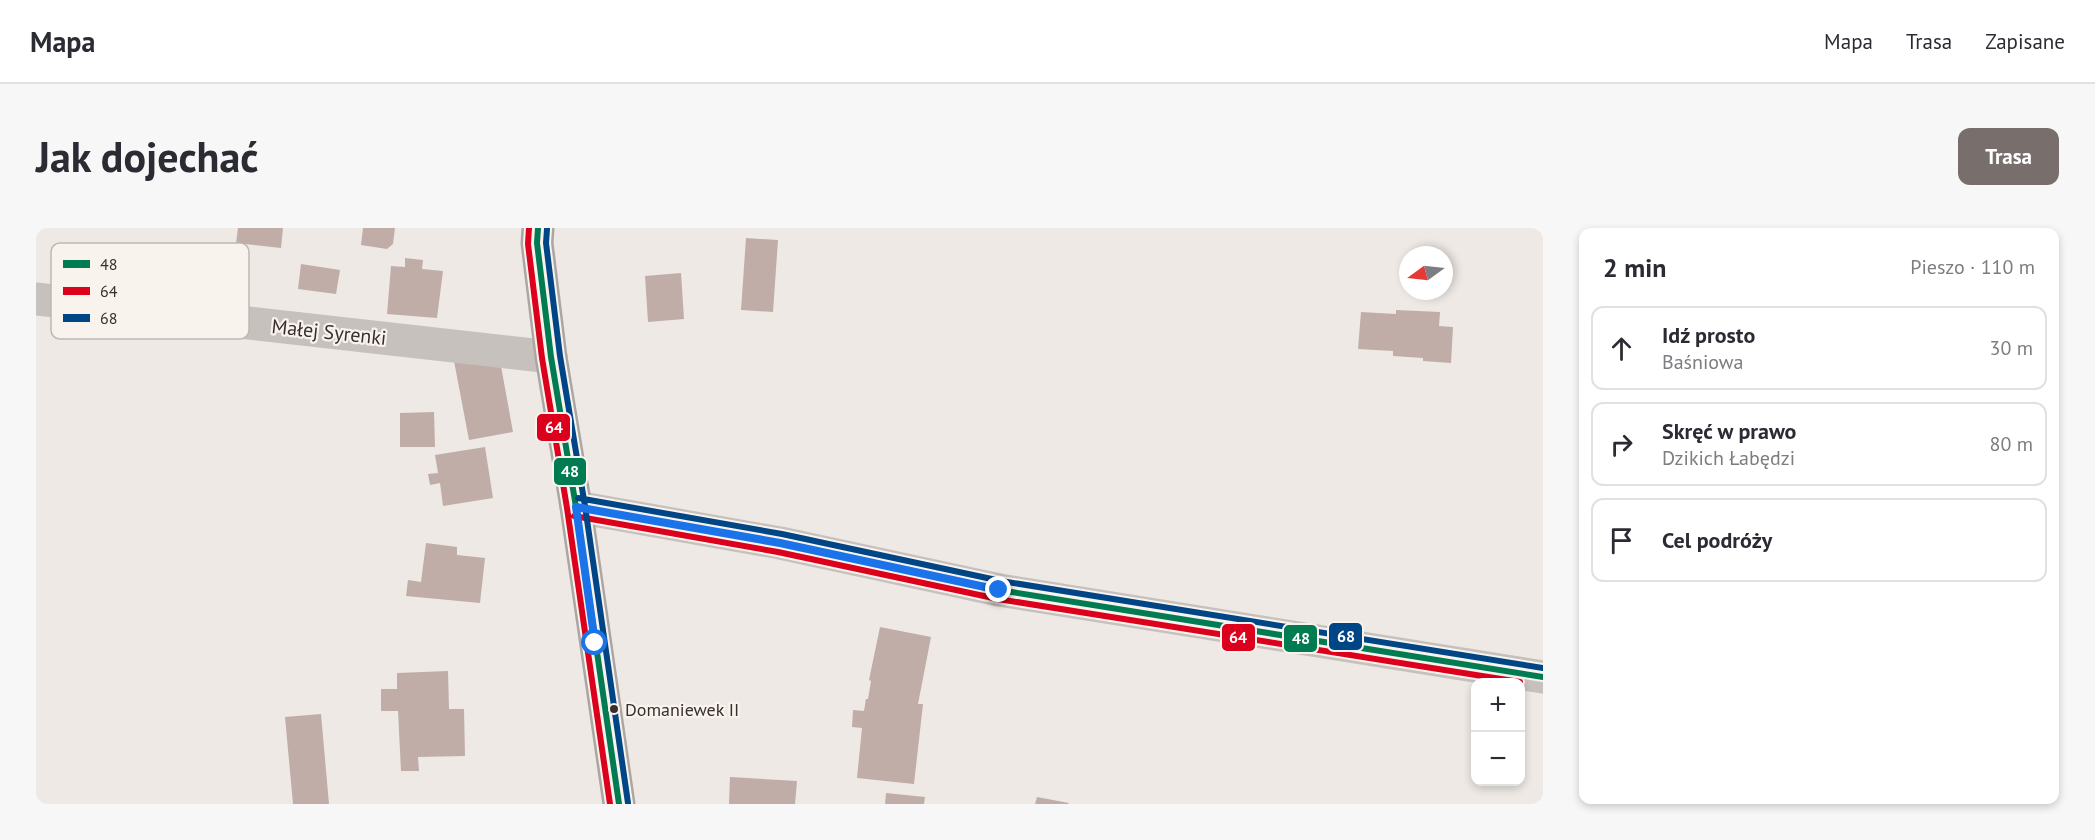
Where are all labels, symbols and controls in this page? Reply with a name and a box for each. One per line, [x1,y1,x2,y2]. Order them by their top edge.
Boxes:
text: Mapa [30,23,95,60]
text: Mapa [1824,28,1873,55]
text: Trasa [1906,28,1952,55]
text: Zapisane [1985,28,2065,55]
button: Trasa [1958,128,2059,185]
text: Jak dojechać [36,129,259,184]
legend [51,243,249,339]
north arrow [1399,246,1453,300]
text: 2 min [1603,251,1666,284]
text: 48 [100,254,117,274]
text: Pieszo · 110 m [1910,254,2035,280]
text: 64 [100,281,118,301]
text: 68 [100,308,117,328]
street label: Małej Syrenki [270,313,388,351]
text: Idź prosto [1662,321,1755,349]
icon: ahead [1605,332,1638,365]
text: 30 m [1990,335,2033,361]
text: Baśniowa [1662,349,1743,375]
line badge: 64 [536,413,571,442]
text: 64 [545,417,563,437]
text: Skręć w prawo [1662,417,1796,445]
icon: right [1605,428,1638,461]
text: 80 m [1990,431,2033,457]
text: Dzikich Łabędzi [1662,445,1795,471]
line badge: 48 [553,457,587,486]
text: 48 [561,461,579,481]
icon: arrive [1605,524,1638,557]
text: Cel podróży [1662,526,1772,554]
route end [985,576,1011,602]
line badge: 68 [1328,622,1363,651]
line badge: 64 [1221,623,1256,652]
line badge: 48 [1283,624,1318,653]
text: 68 [1337,626,1355,646]
text: 64 [1229,627,1247,647]
text: 48 [1292,628,1310,648]
route start [581,629,607,655]
map controls [1471,678,1525,786]
button: + [1471,678,1525,732]
place label: Domaniewek II [625,698,739,721]
marker: Domaniewek II [608,703,620,715]
button: − [1471,732,1525,786]

